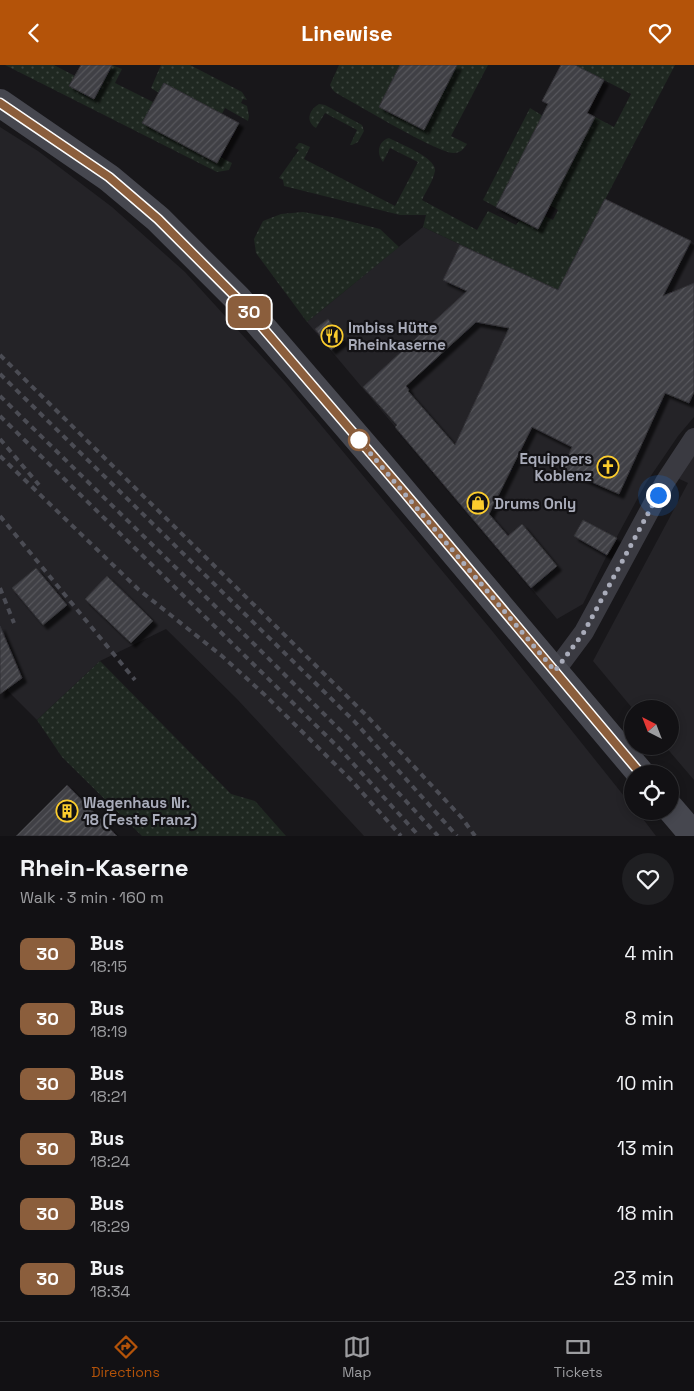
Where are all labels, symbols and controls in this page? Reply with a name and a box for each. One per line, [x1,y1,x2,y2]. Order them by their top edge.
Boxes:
icon: back [20,19,48,47]
text: Linewise [301,19,393,47]
icon: heart [646,19,674,47]
line badge: 30 [226,296,272,328]
text: 30 [238,300,260,323]
place label: Imbiss Hütte Rheinkaserne [348,318,446,354]
restaurant icon: Imbiss Hütte Rheinkaserne [320,324,344,348]
unlabelled marker [348,429,370,451]
place label: Equippers Koblenz [519,449,592,485]
church icon: Equippers Koblenz [596,455,620,479]
your location [646,483,671,508]
shop icon: Drums Only [466,491,490,515]
place label: Drums Only [494,494,576,513]
north arrow [624,700,679,755]
map controls [624,700,679,820]
button: locate [624,765,679,820]
place label: Wagenhaus Nr. 18 (Feste Franz) [83,793,197,829]
building icon: Wagenhaus Nr. 18 (Feste Franz) [55,799,79,823]
text: Rhein-Kaserne [20,852,189,883]
button: heart [622,853,674,905]
text: Walk · 3 min · 160 m [20,887,164,908]
text: Bus [90,931,124,956]
text: 4 min [625,941,674,966]
text: 30 [36,942,59,965]
text: 18:15 [90,956,127,977]
text: Bus [90,996,124,1021]
text: 8 min [625,1006,674,1031]
text: 30 [36,1007,59,1030]
text: 18:19 [90,1021,127,1042]
text: Bus [90,1061,124,1086]
text: 10 min [616,1071,674,1096]
text: 30 [36,1072,59,1095]
text: 18:21 [90,1086,127,1107]
text: Bus [90,1126,124,1151]
text: 13 min [617,1136,674,1161]
text: 30 [36,1137,59,1160]
text: 18:24 [90,1151,130,1172]
text: Bus [90,1191,124,1216]
text: 18 min [617,1201,674,1226]
text: 30 [36,1202,59,1225]
text: 18:29 [90,1216,130,1237]
text: Bus [90,1256,124,1281]
text: 23 min [614,1266,674,1291]
text: 30 [36,1267,59,1290]
text: 18:34 [90,1281,130,1302]
tab: Directions [91,1333,160,1381]
tab: Map [342,1333,371,1381]
tab: Tickets [554,1333,603,1381]

